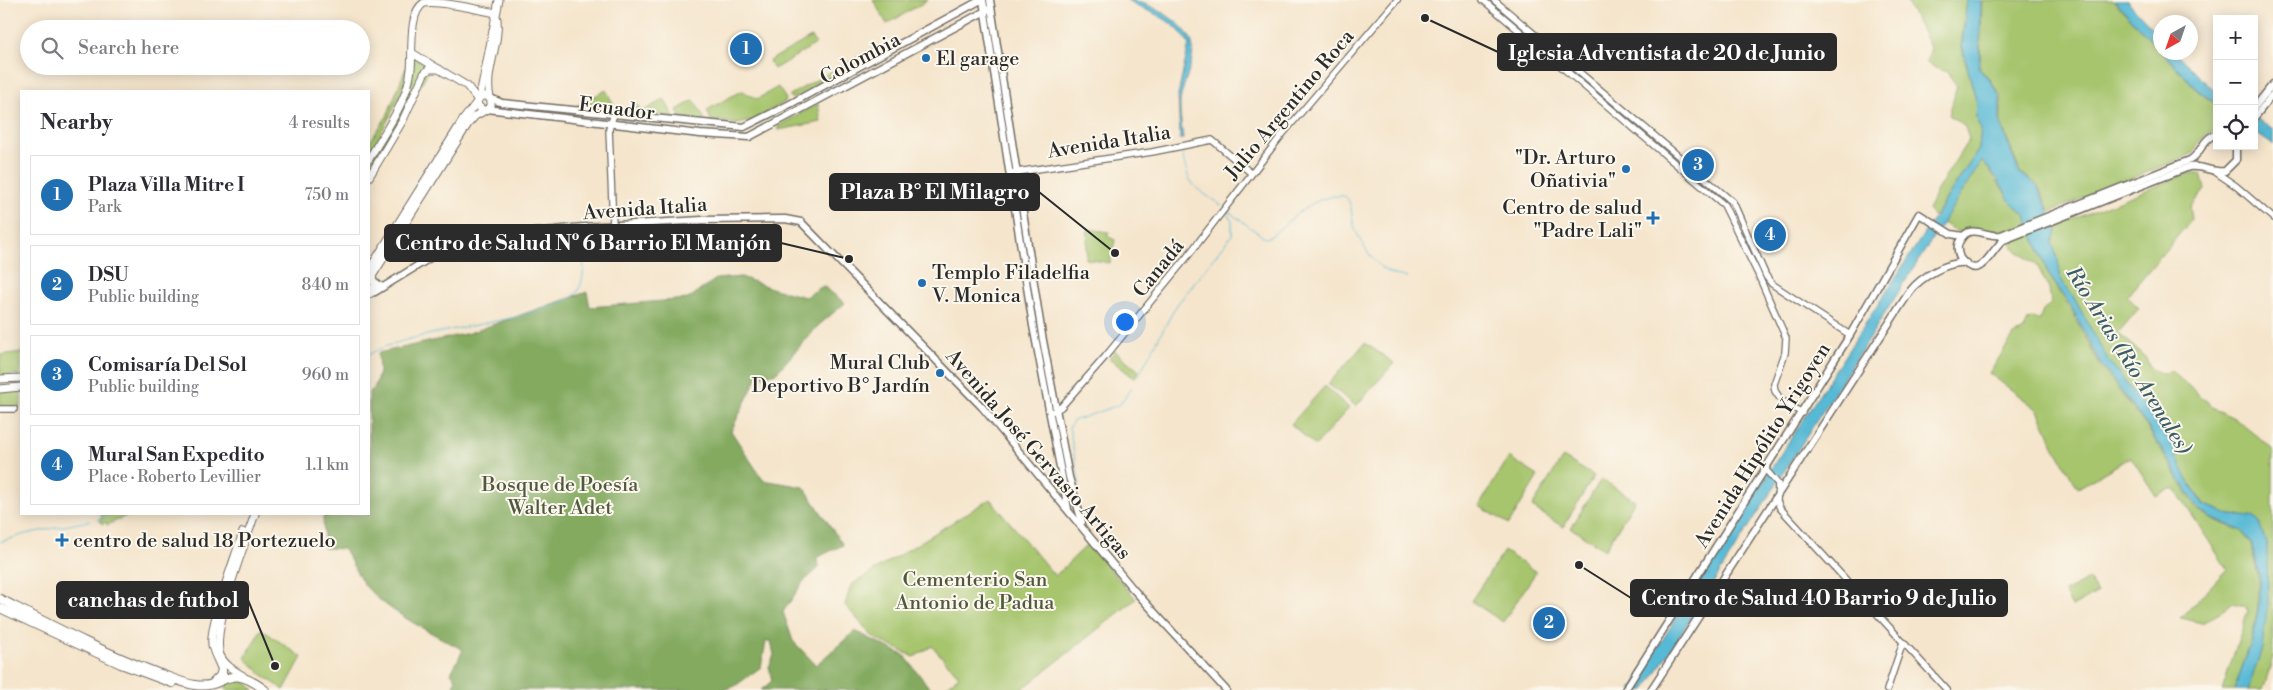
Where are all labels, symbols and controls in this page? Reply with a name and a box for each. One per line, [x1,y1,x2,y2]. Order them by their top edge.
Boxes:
north arrow [2153,15,2198,60]
map controls [2213,15,2258,150]
button: + [2213,15,2258,60]
search box [20,20,370,75]
street label: Julio Argentino Roca [1219,24,1361,186]
street label: Colombia [816,27,906,91]
pin: 1 [730,30,762,68]
icon: search [38,34,66,62]
callout: Iglesia Adventista de 20 de Junio [1498,34,1836,70]
text: Search here [78,36,179,60]
text: Iglesia Adventista de 20 de Junio [1508,41,1826,67]
place label: El garage [936,47,1019,72]
marker: El garage [920,52,932,64]
button: − [2213,60,2258,105]
street label: Ecuador [577,92,657,127]
button: locate [2213,105,2258,150]
text: Nearby [40,110,113,136]
text: 4 results [289,113,350,133]
street label: Avenida Italia [1045,120,1173,165]
place label: "Dr. Arturo Oñativia" [1515,146,1616,194]
pin: 3 [1682,146,1714,184]
marker: "Dr. Arturo Oñativia" [1620,163,1632,175]
text: Plaza Villa Mitre I [88,173,245,197]
callout: Plaza B° El Milagro [830,174,1039,210]
text: Plaza B° El Milagro [840,180,1030,206]
text: 1 [53,185,61,205]
text: 750 m [305,185,349,205]
street label: Avenida Italia [581,193,709,226]
place label: Centro de salud "Padre Lali" [1502,196,1643,244]
text: Park [88,197,121,217]
marker: Centro de salud "Padre Lali" [1646,211,1660,225]
pin: 4 [1754,216,1786,254]
callout: Centro de Salud Nº 6 Barrio El Manjón [385,225,781,261]
text: Centro de Salud Nº 6 Barrio El Manjón [395,231,771,257]
street label: Canadá [1128,234,1191,303]
place label: Templo Filadelfia V. Monica [931,261,1091,309]
water label: Río Arias (Río Arenales) [2059,261,2197,460]
text: DSU [88,263,129,287]
text: 2 [52,275,62,295]
text: 840 m [301,275,349,295]
marker: Templo Filadelfia V. Monica [916,277,928,289]
text: Public building [88,287,199,307]
your location [1112,309,1138,335]
street label: Avenida Hipólito Yrigoyen [1689,339,1837,554]
street label: Avenida José Gervasio Artigas [939,344,1136,565]
place label: Mural Club Deportivo B° Jardín [751,351,930,399]
text: Comisaría Del Sol [88,353,247,377]
text: 3 [52,365,62,385]
text: 960 m [302,365,349,385]
marker: Mural Club Deportivo B° Jardín [934,367,946,379]
text: Public building [88,377,199,397]
text: Mural San Expedito [88,443,265,467]
text: 4 [52,455,62,475]
text: 1.1 km [305,455,349,475]
text: Place · Roberto Levillier [88,467,261,487]
park label: Bosque de Poesía Walter Adet [481,473,639,521]
place label: centro de salud 18 Portezuelo [73,529,336,554]
marker: centro de salud 18 Portezuelo [55,533,69,547]
park label: Cementerio San Antonio de Padua [895,568,1055,616]
callout: Centro de Salud 40 Barrio 9 de Julio [1631,580,2007,616]
callout: canchas de futbol [57,582,248,618]
text: Centro de Salud 40 Barrio 9 de Julio [1641,586,1997,612]
text: canchas de futbol [67,588,239,614]
pin: 2 [1533,604,1565,642]

